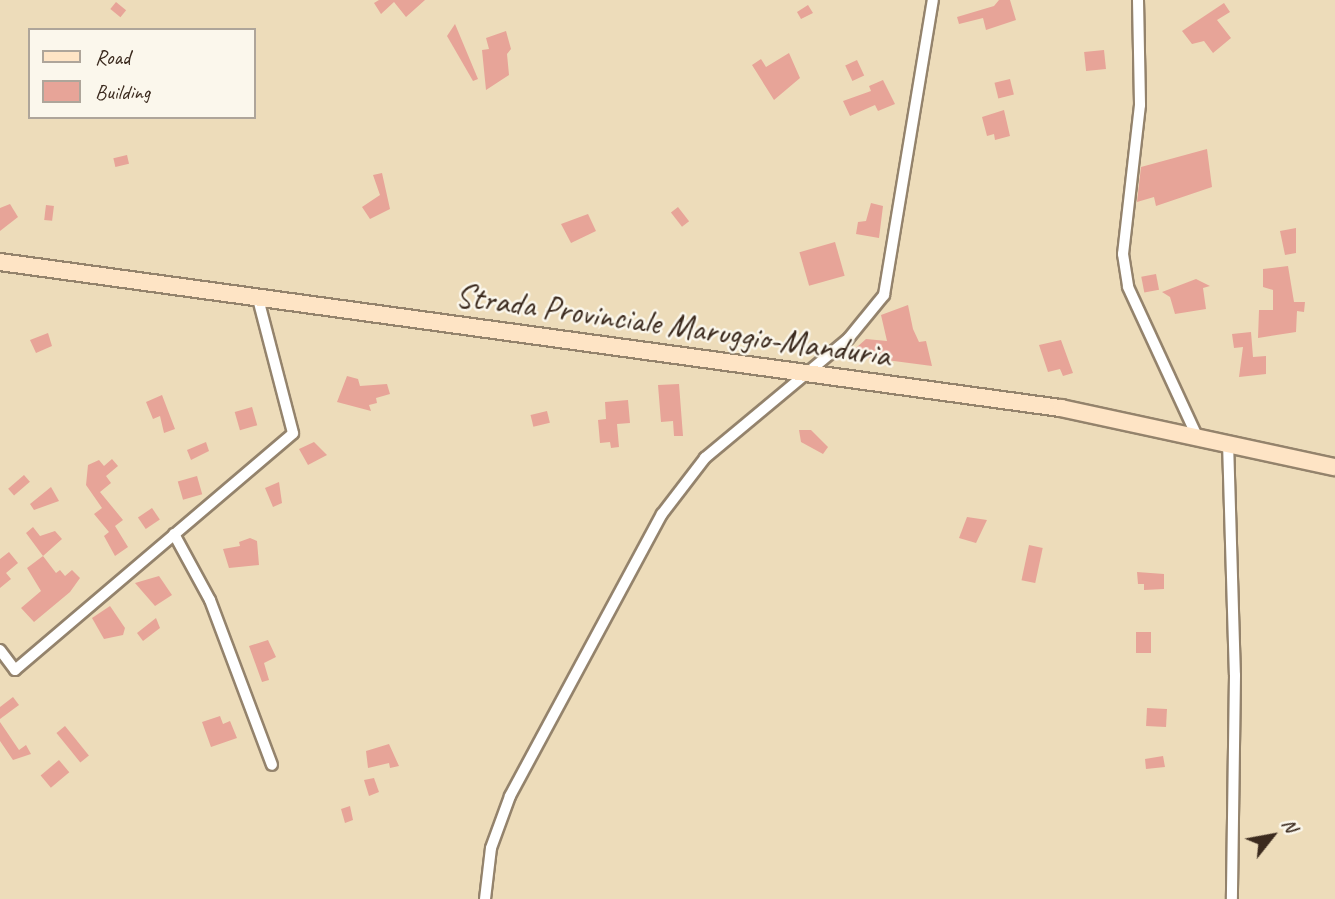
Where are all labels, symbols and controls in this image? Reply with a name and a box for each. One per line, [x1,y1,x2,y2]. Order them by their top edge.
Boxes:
legend [28,28,256,119]
text: Road [95,44,130,70]
text: Building [95,79,150,105]
street label: Strada Provinciale Maruggio-Manduria [452,276,894,376]
north arrow [1237,801,1307,871]
text: N [1277,814,1303,836]

